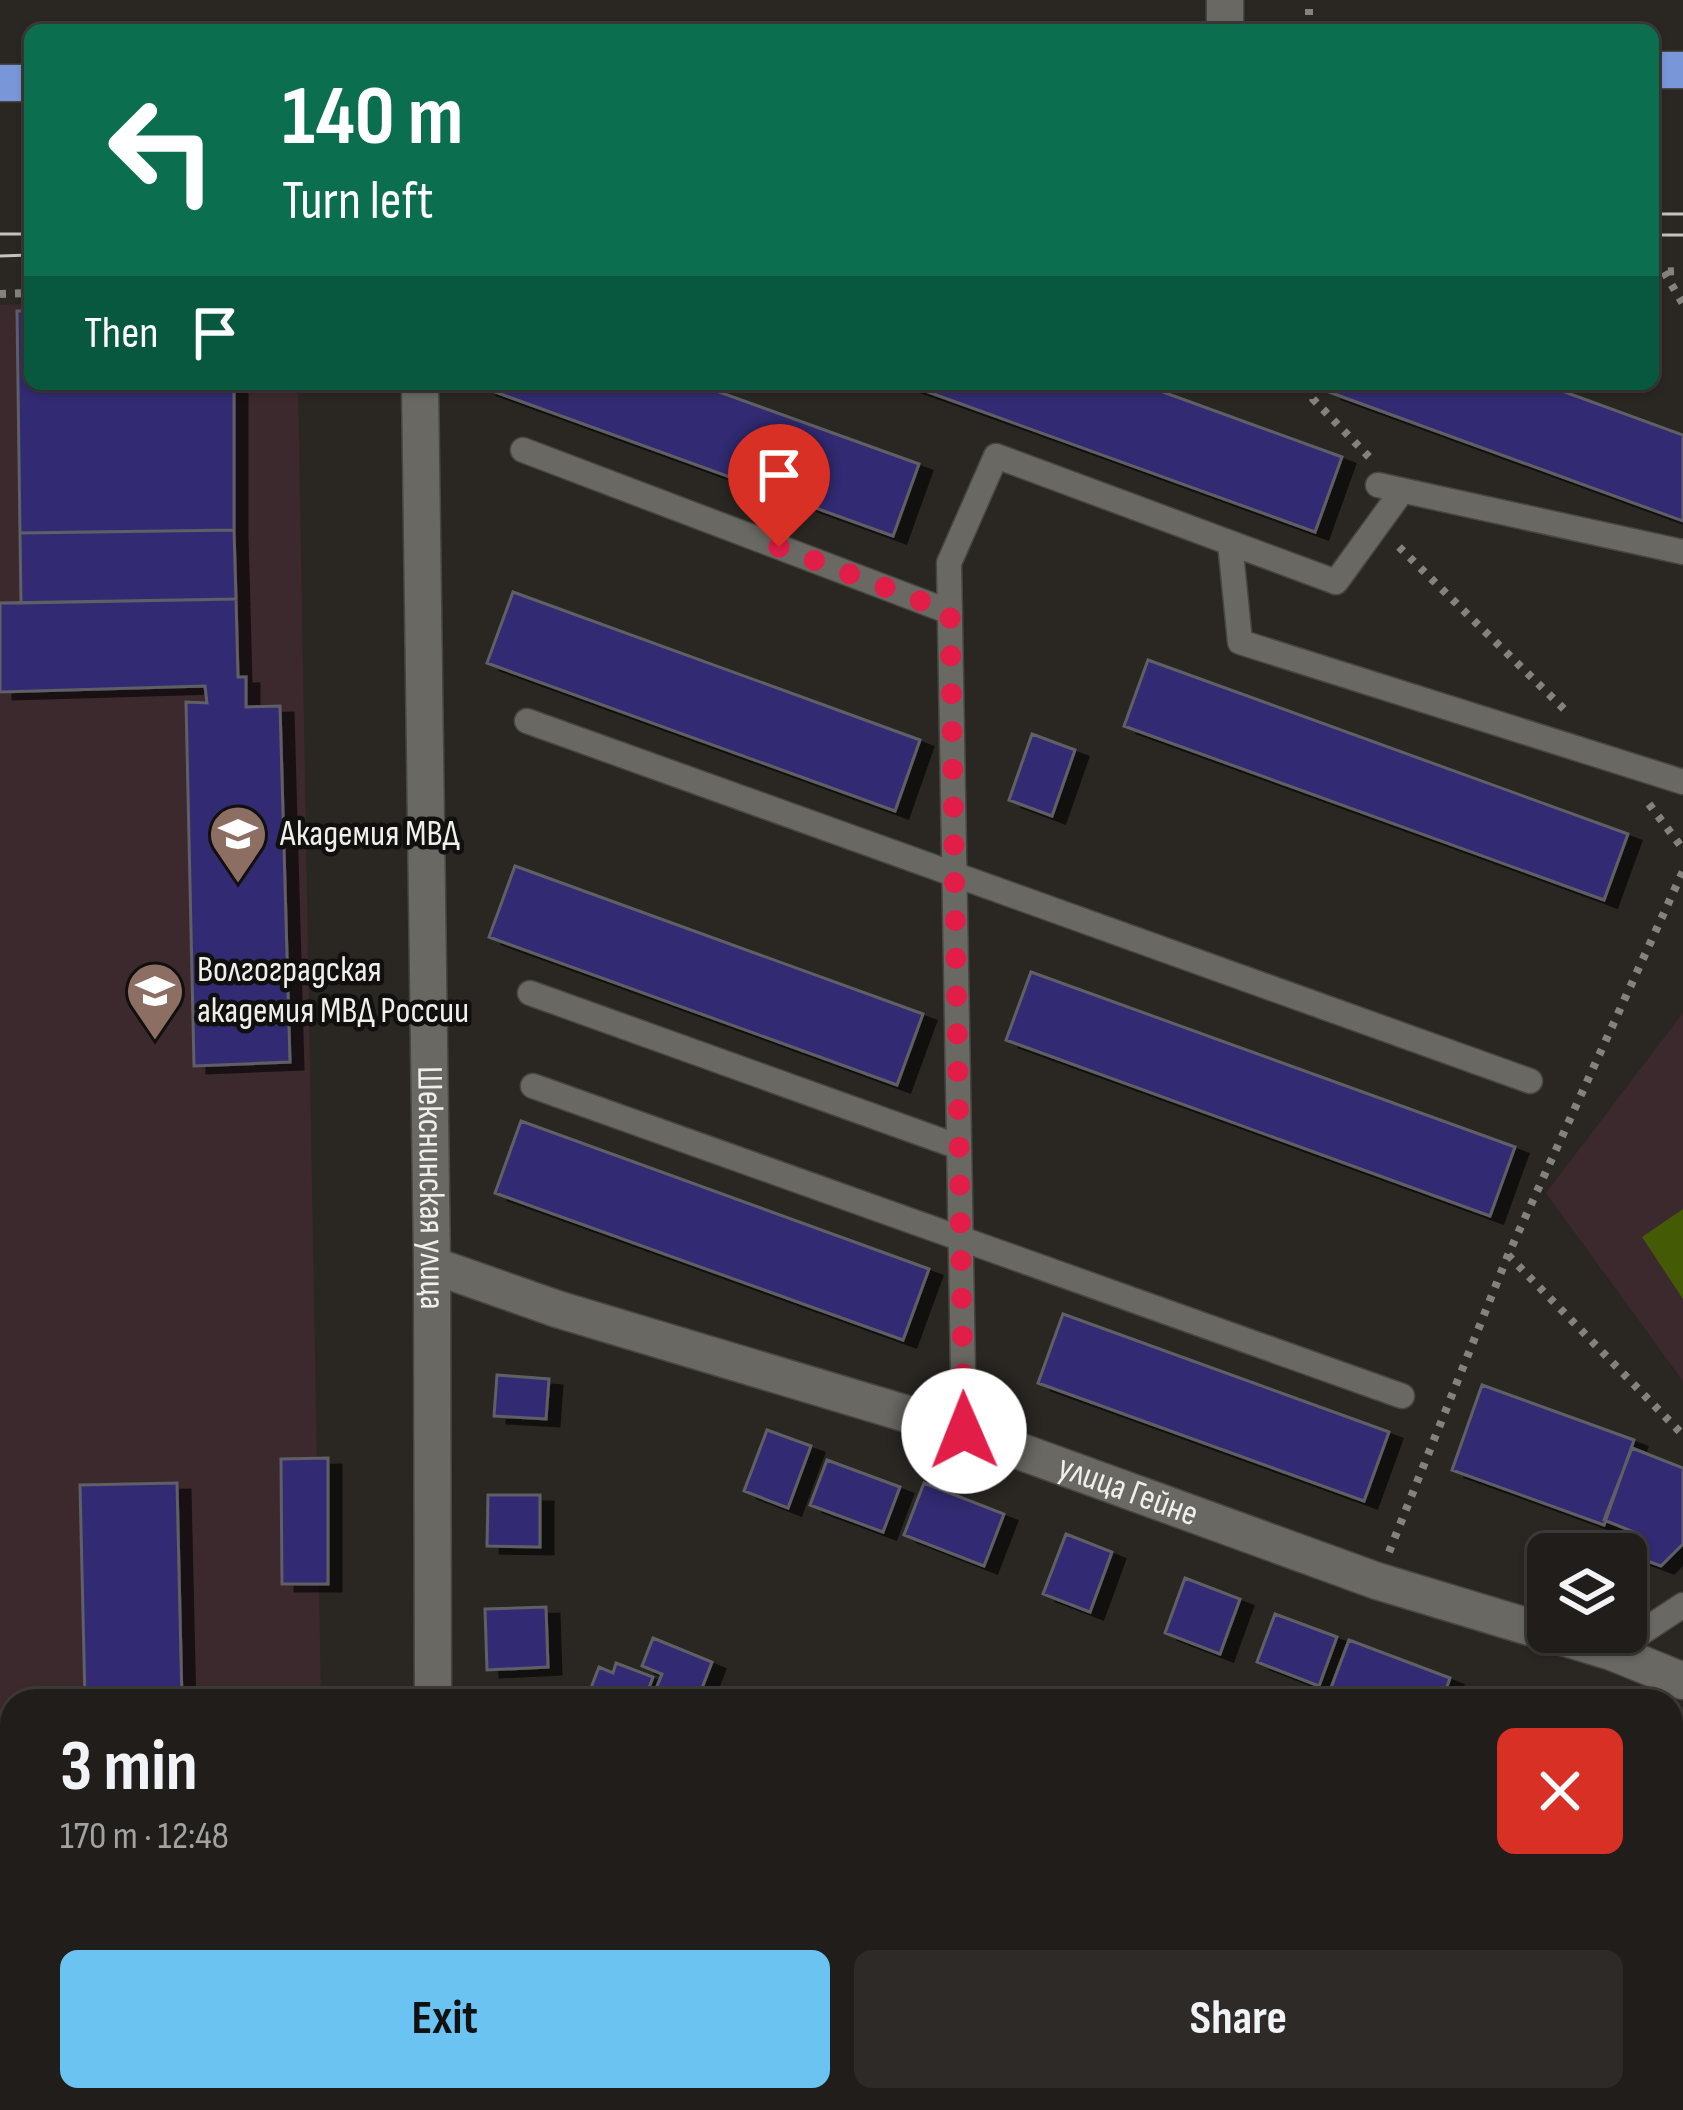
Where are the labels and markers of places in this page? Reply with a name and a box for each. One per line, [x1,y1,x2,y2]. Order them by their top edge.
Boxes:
pin [728,424,830,547]
school or university icon: Академия МВД [207,803,269,885]
place label: Академия МВД [279,813,460,856]
place label: Волгоградская академия МВД России [197,949,469,1033]
school or university icon: Волгоградская академия МВД России [124,960,186,1042]

